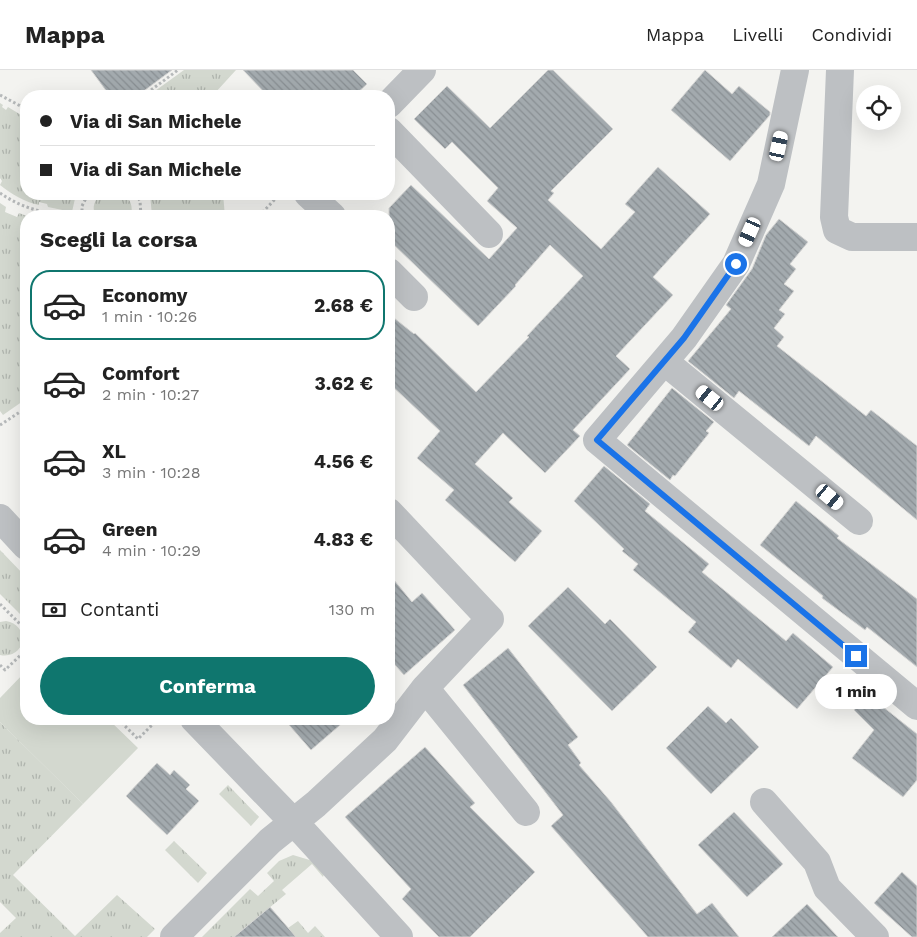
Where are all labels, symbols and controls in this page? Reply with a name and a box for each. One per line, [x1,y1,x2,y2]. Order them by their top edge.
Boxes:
text: Mappa [25,21,105,49]
text: Mappa [646,24,704,45]
text: Livelli [732,24,783,45]
text: Condividi [811,24,892,45]
map controls [856,85,901,130]
button: locate [856,85,901,130]
text: Via di San Michele [70,110,242,133]
car [768,130,789,162]
text: Via di San Michele [70,158,242,181]
car [737,215,762,249]
text: Scegli la corsa [40,227,197,252]
route start [725,253,747,275]
icon: car [42,283,87,328]
text: Economy [102,284,187,307]
text: 2.68 € [314,294,373,317]
text: 1 min · 10:26 [102,307,197,326]
icon: car [42,361,87,406]
text: Comfort [102,362,180,385]
text: 3.62 € [315,372,373,395]
car [693,383,726,413]
text: 2 min · 10:27 [102,385,199,404]
icon: car [42,439,87,484]
text: XL [102,440,126,463]
text: 4.56 € [314,450,373,473]
text: 3 min · 10:28 [102,463,201,482]
car [813,482,846,512]
icon: car [42,517,87,562]
text: Green [102,518,158,541]
text: 4.83 € [313,528,373,551]
text: 4 min · 10:29 [102,541,201,560]
icon: cash [40,596,68,624]
text: Contanti [80,598,159,621]
text: 130 m [329,600,375,619]
route end [845,645,867,667]
button: Conferma [40,657,375,715]
callout: 1 min [815,674,897,708]
text: 1 min [835,682,877,701]

